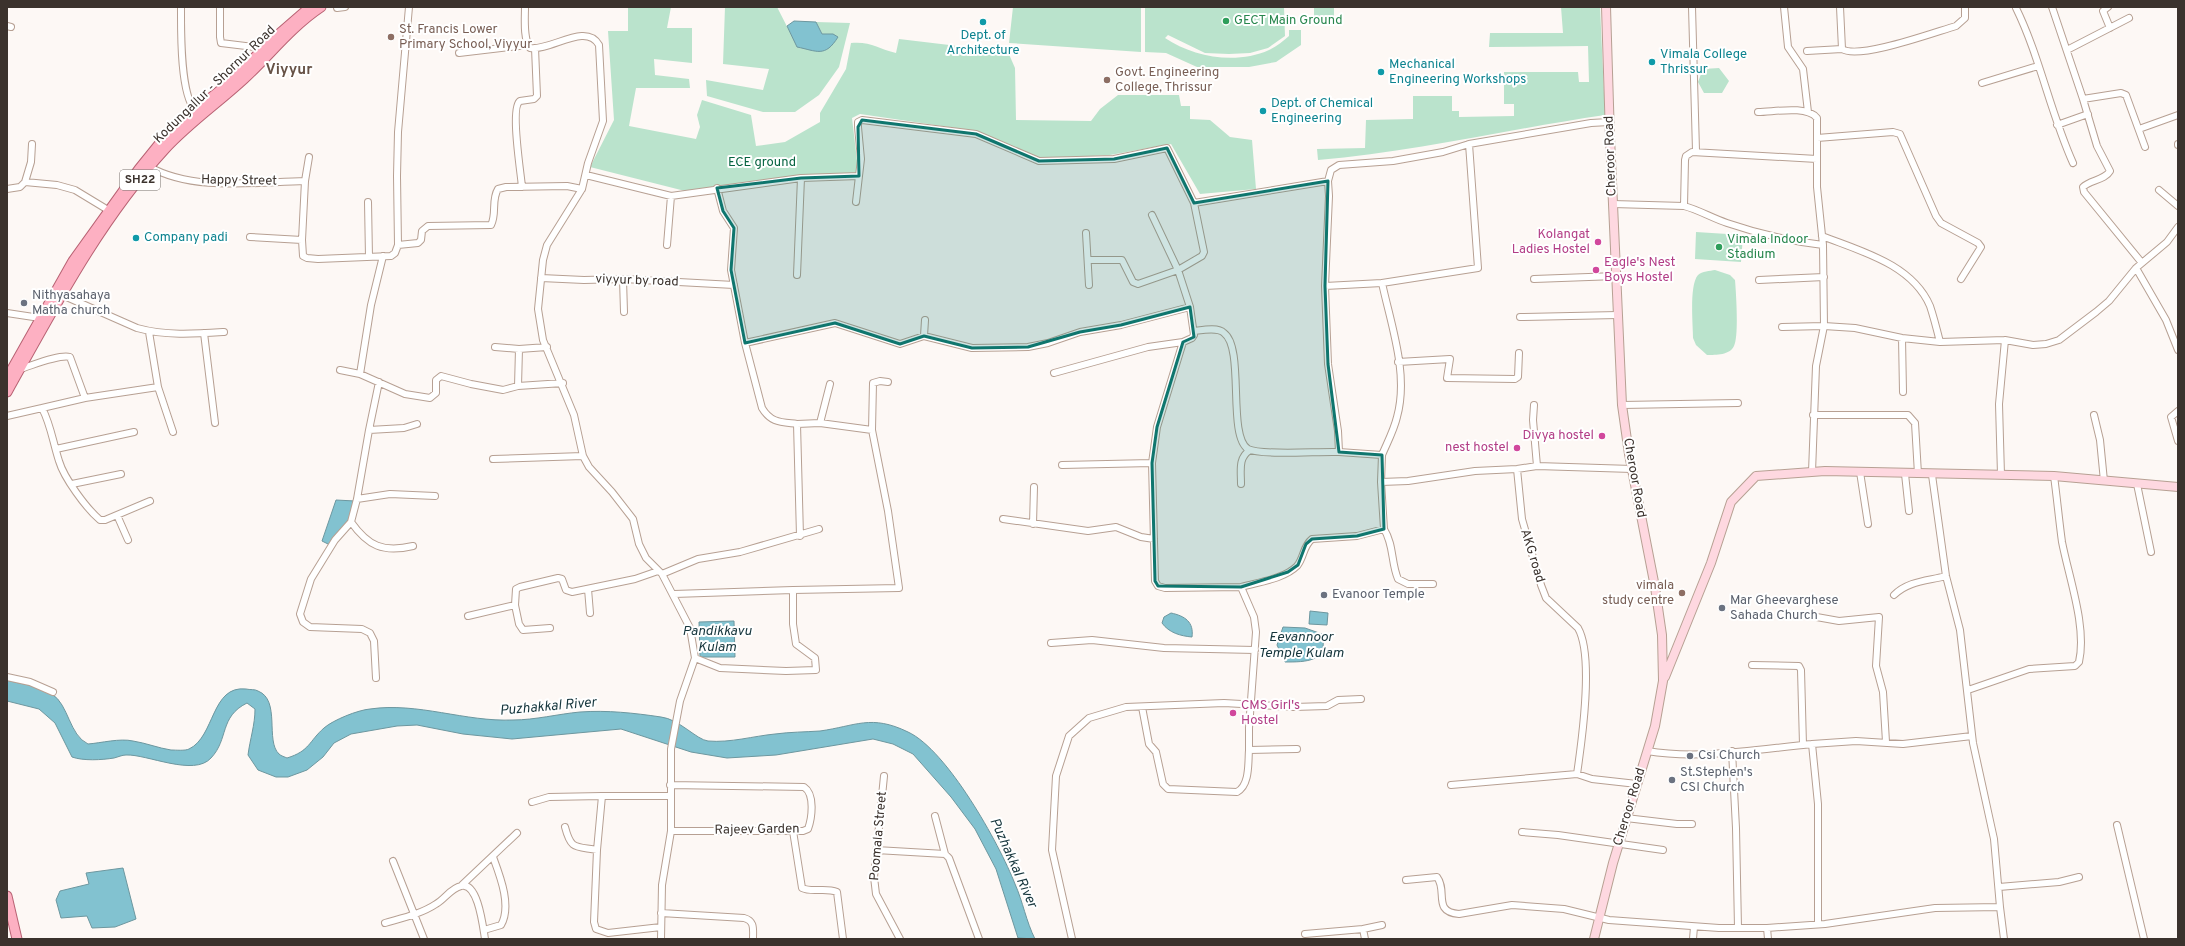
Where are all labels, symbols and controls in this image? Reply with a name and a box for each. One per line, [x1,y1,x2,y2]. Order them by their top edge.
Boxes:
place label: GECT Main Ground [1234,13,1342,29]
marker: GECT Main Ground [1221,16,1231,26]
marker: Dept. of Architecture [978,17,988,27]
place label: St. Francis Lower Primary School, Viyyur [399,22,532,53]
street label: Kodungallur - Shornur Road [151,23,279,147]
place label: Dept. of Architecture [947,28,1019,59]
marker: St. Francis Lower Primary School, Viyyur [386,32,396,42]
place label: Vimala College Thrissur [1660,47,1747,78]
place label: Mechanical Engineering Workshops [1389,57,1526,88]
marker: Vimala College Thrissur [1647,57,1657,67]
district label: Viyyur [265,61,313,80]
place label: Govt. Engineering College, Thrissur [1115,65,1219,96]
marker: Mechanical Engineering Workshops [1376,67,1386,77]
marker: Govt. Engineering College, Thrissur [1102,75,1112,85]
place label: Dept. of Chemical Engineering [1271,96,1373,127]
marker: Dept. of Chemical Engineering [1258,106,1268,116]
street label: Cheroor Road [1602,115,1620,197]
park label: ECE ground [728,155,796,171]
road number: SH22 [120,170,160,190]
street label: Happy Street [201,172,277,190]
place label: Kolangat Ladies Hostel [1512,227,1590,258]
place label: Company padi [144,230,228,246]
place label: Vimala Indoor Stadium [1727,232,1808,263]
marker: Company padi [131,233,141,243]
marker: Kolangat Ladies Hostel [1593,237,1603,247]
marker: Vimala Indoor Stadium [1714,242,1724,252]
place label: Eagle's Nest Boys Hostel [1604,255,1675,286]
marker: Eagle's Nest Boys Hostel [1591,265,1601,275]
street label: viyyur by road [595,272,679,290]
place label: Nithyasahaya Matha church [32,288,110,319]
marker: Nithyasahaya Matha church [19,298,29,308]
place label: Divya hostel [1523,428,1594,444]
marker: Divya hostel [1597,431,1607,441]
street label: Cheroor Road [1619,437,1649,519]
place label: nest hostel [1445,440,1509,456]
marker: nest hostel [1512,443,1522,453]
street label: AKG road [1516,527,1548,585]
place label: vimala study centre [1602,578,1674,609]
place label: Evanoor Temple [1332,587,1425,603]
marker: vimala study centre [1677,588,1687,598]
marker: Evanoor Temple [1319,590,1329,600]
place label: Mar Gheevarghese Sahada Church [1730,593,1838,624]
marker: Mar Gheevarghese Sahada Church [1717,603,1727,613]
water label: Pandikkavu Kulam [682,623,752,656]
water label: Eevannoor Temple Kulam [1258,629,1344,662]
water label: Puzhakkal River [499,694,599,720]
place label: CMS Girl's Hostel [1241,698,1300,729]
marker: CMS Girl's Hostel [1228,708,1238,718]
place label: Csi Church [1698,748,1760,764]
marker: Csi Church [1685,751,1695,761]
place label: St.Stephen's CSI Church [1680,765,1753,796]
street label: Cheroor Road [1611,766,1649,848]
marker: St.Stephen's CSI Church [1667,775,1677,785]
street label: Poomala Street [867,790,891,881]
water label: Puzhakkal River [986,815,1041,912]
street label: Rajeev Garden [714,821,800,839]

